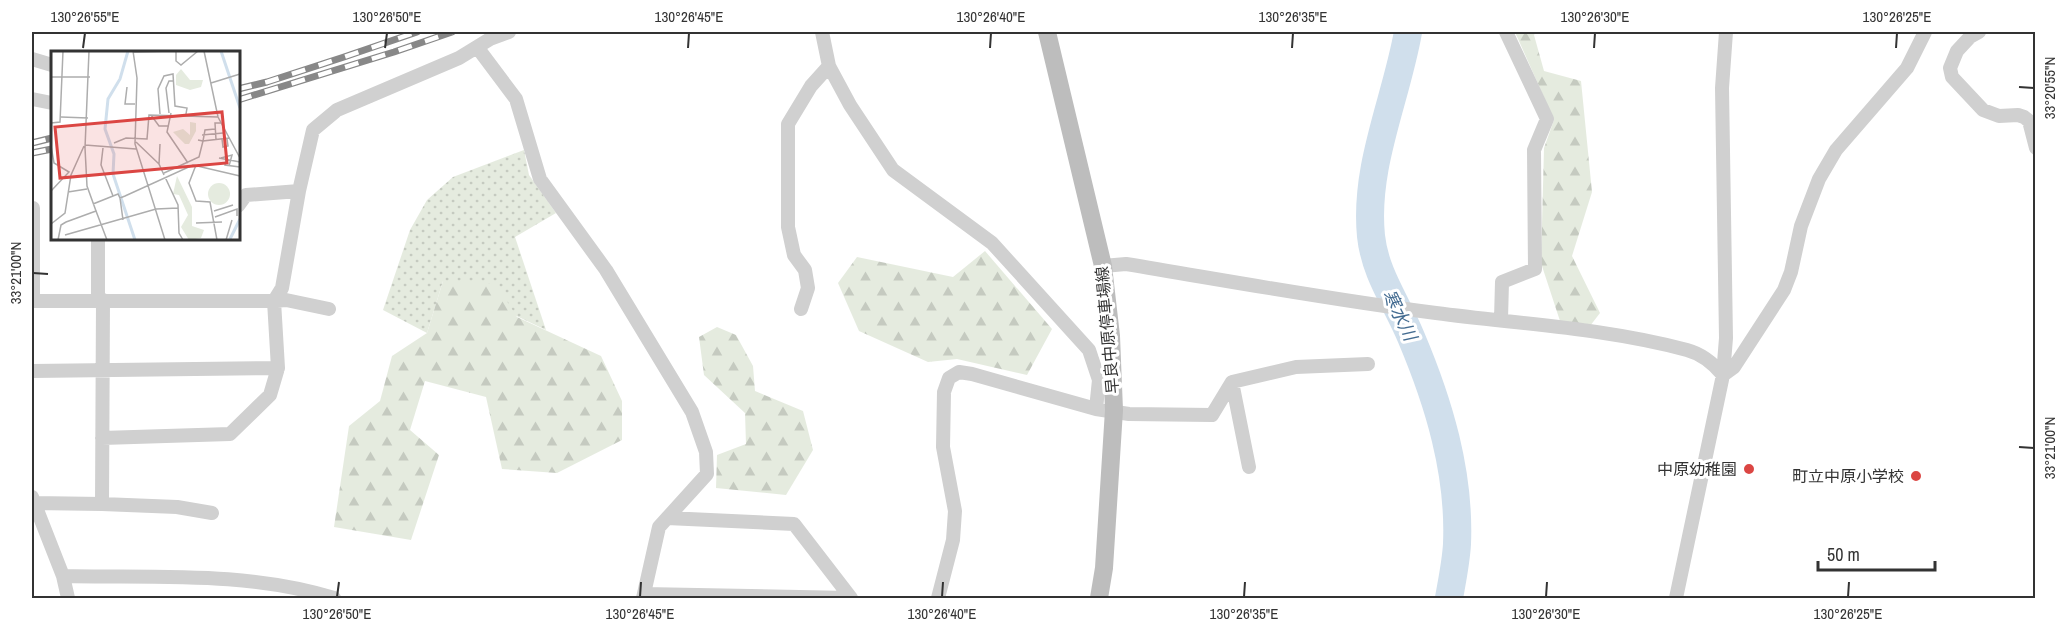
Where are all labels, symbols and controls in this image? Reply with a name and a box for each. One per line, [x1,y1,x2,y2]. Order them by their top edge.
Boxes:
text: 130°26'55"E [51,6,119,27]
text: 130°26'50"E [353,6,421,27]
text: 130°26'45"E [655,6,723,27]
text: 130°26'40"E [957,6,1025,27]
text: 130°26'35"E [1259,6,1327,27]
text: 130°26'30"E [1561,6,1629,27]
text: 130°26'25"E [1863,6,1931,27]
inset map [51,51,240,240]
text: 33°20'55"N [2039,57,2060,119]
text: 33°21'00"N [5,242,26,304]
street label: 早良中原停車場線 [1090,265,1124,395]
water label: 寒水川 [1377,285,1424,347]
text: 33°21'00"N [2039,417,2060,479]
place label: 中原幼稚園 [1657,458,1737,480]
marker: 中原幼稚園 [1742,462,1756,476]
place label: 町立中原小学校 [1792,465,1904,487]
marker: 町立中原小学校 [1909,469,1923,483]
scale bar [1818,534,1935,572]
text: 50 m [1827,542,1860,567]
text: 130°26'50"E [303,603,371,624]
text: 130°26'45"E [606,603,674,624]
text: 130°26'40"E [908,603,976,624]
text: 130°26'35"E [1210,603,1278,624]
text: 130°26'30"E [1512,603,1580,624]
text: 130°26'25"E [1814,603,1882,624]

